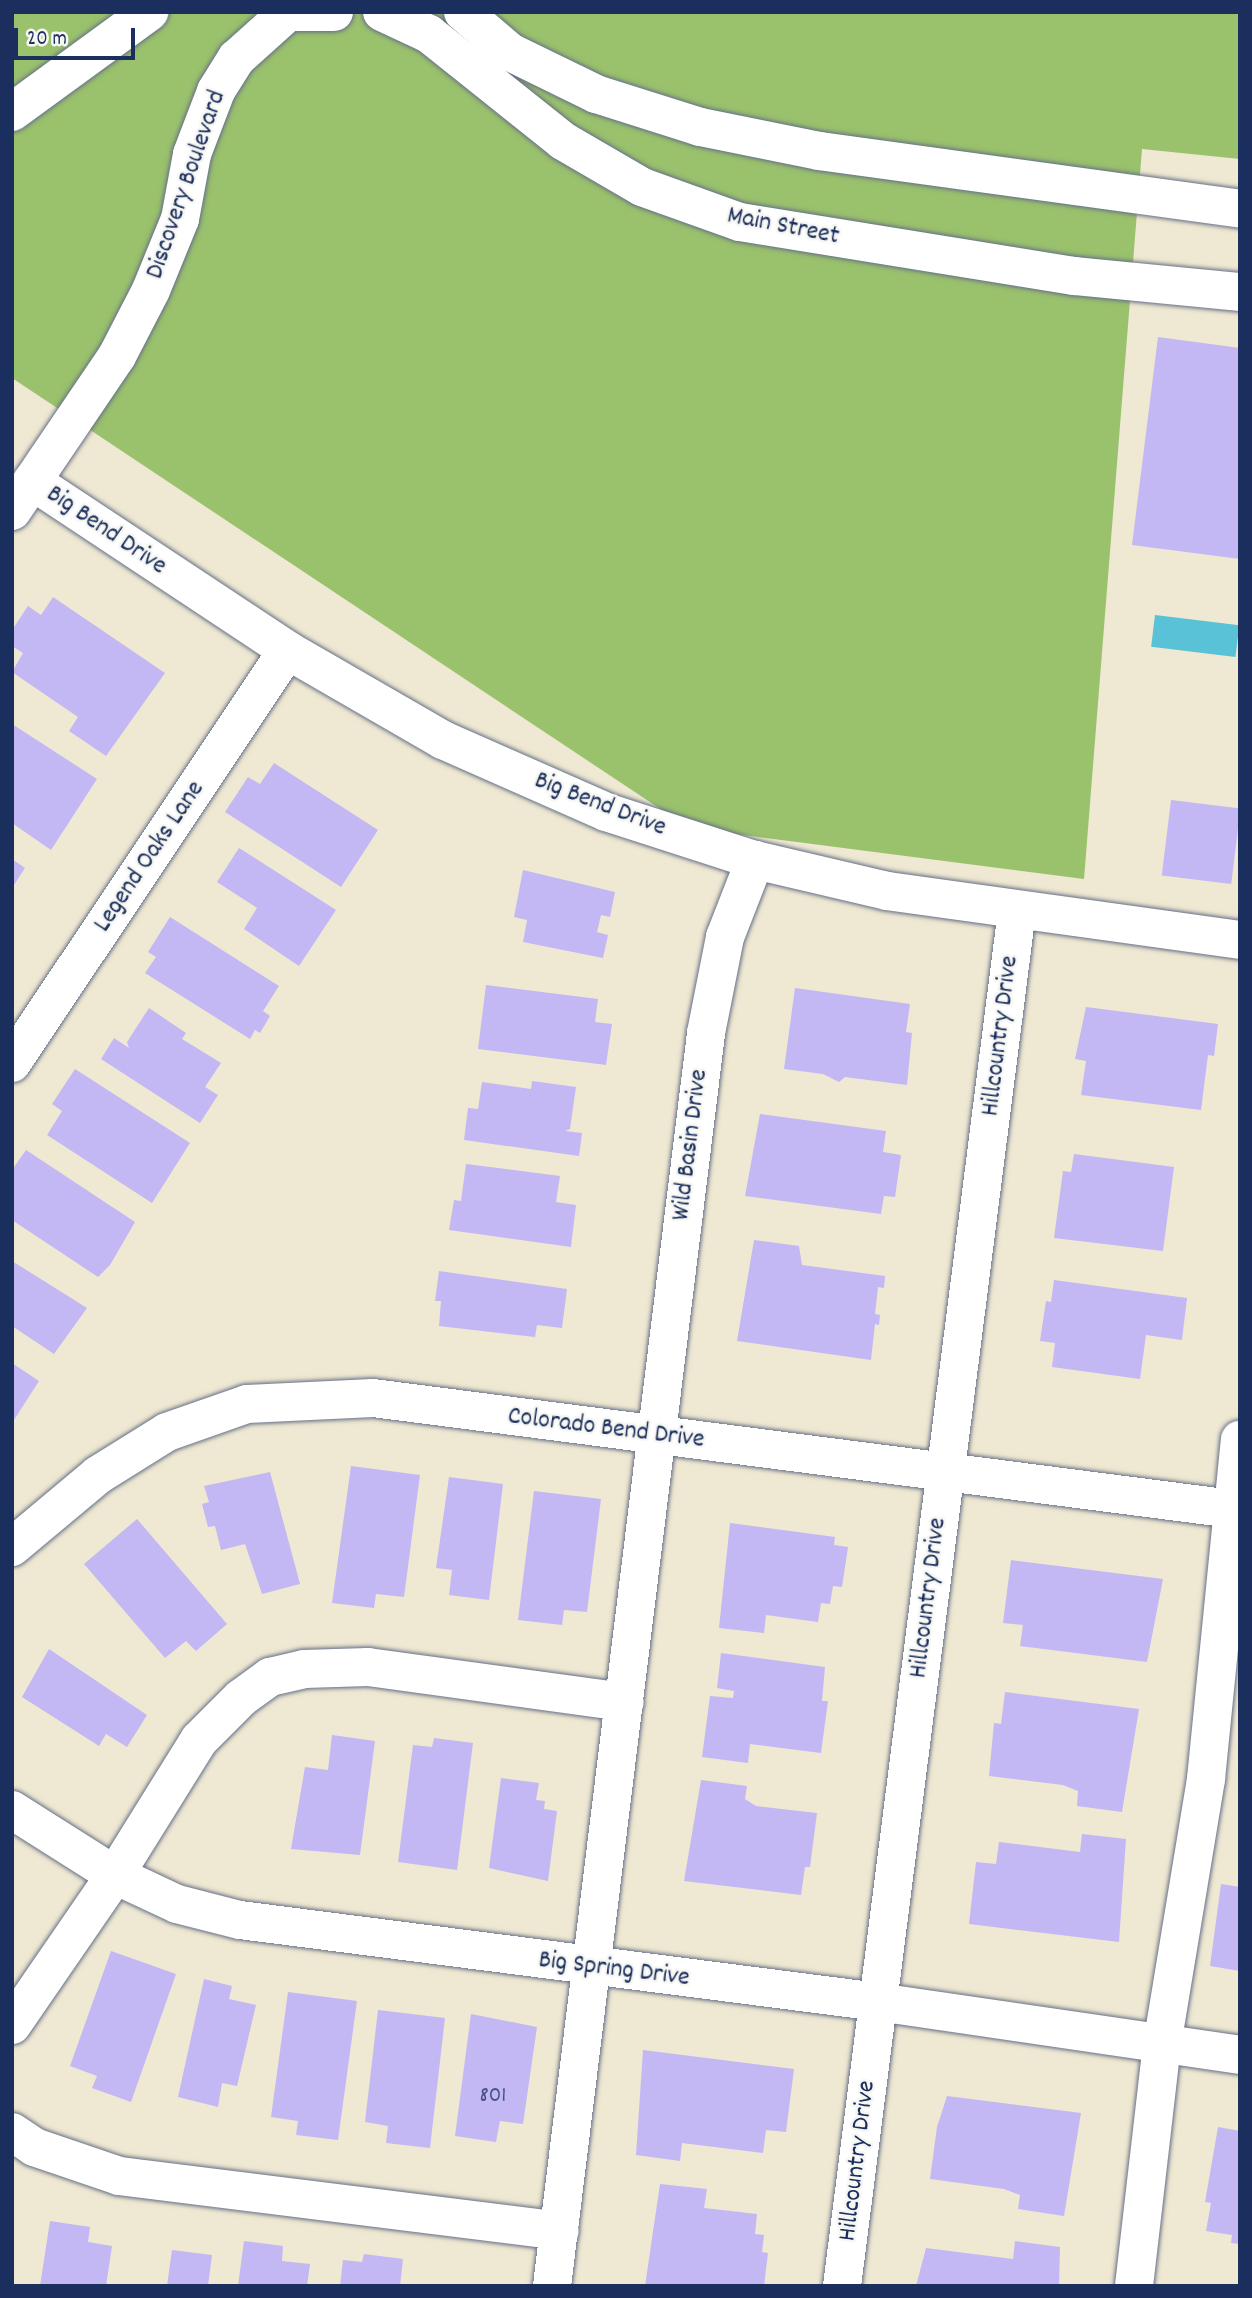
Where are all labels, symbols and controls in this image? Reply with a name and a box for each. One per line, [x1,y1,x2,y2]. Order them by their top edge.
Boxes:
scale bar [18,14,138,58]
text: 20 m [27,25,67,55]
street label: Discovery Boulevard [140,87,234,283]
street label: Main Street [724,201,842,253]
street label: Big Bend Drive [40,479,172,583]
street label: Big Bend Drive [530,766,670,844]
street label: Legend Oaks Lane [88,775,212,939]
street label: Hillcountry Drive [976,954,1026,1118]
street label: Wild Basin Drive [666,1068,716,1222]
street label: Colorado Bend Drive [506,1401,706,1457]
street label: Hillcountry Drive [904,1516,954,1680]
street label: Big Spring Drive [537,1945,691,1995]
street label: Hillcountry Drive [833,2079,883,2243]
house number: 801 [480,2083,506,2111]

